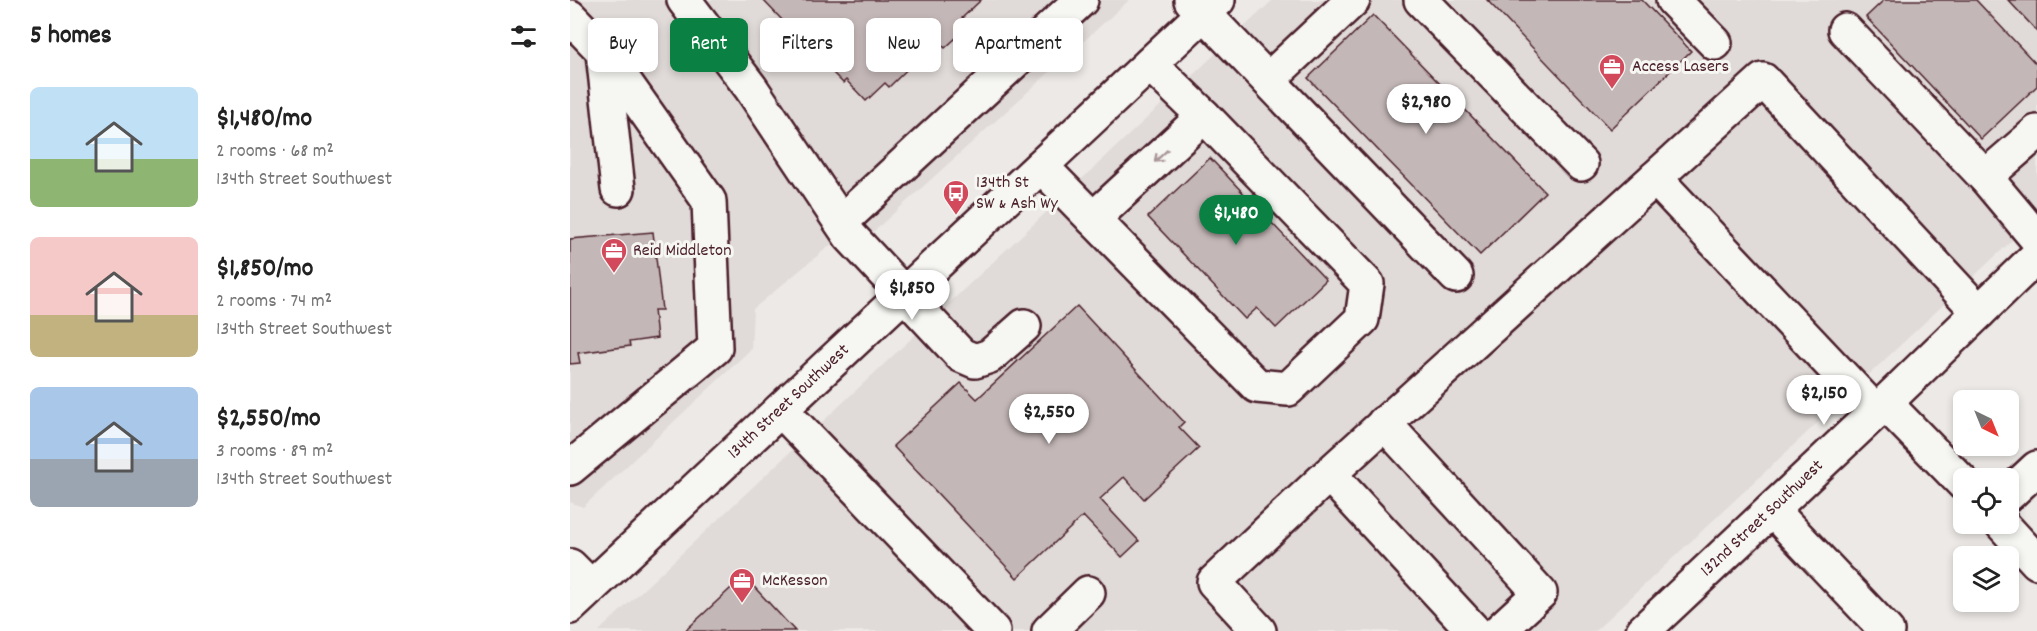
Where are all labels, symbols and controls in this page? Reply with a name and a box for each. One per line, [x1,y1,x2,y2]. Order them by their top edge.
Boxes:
text: 5 homes [30,18,112,55]
chip: Buy [588,18,658,72]
chip: Rent [670,18,748,72]
chip: Filters [760,18,854,72]
chip: New [866,18,941,72]
chip: Apartment [953,18,1083,72]
icon: filters [507,20,540,53]
office icon: Access Lasers [1597,52,1627,90]
place label: Access Lasers [1632,55,1729,80]
pin: $2,980 [1377,84,1475,135]
text: $2,980 [1401,89,1451,117]
text: $1,480/mo [216,101,312,138]
icon: home [78,111,150,183]
text: 2 rooms · 68 m² [216,138,334,166]
one-way arrow [1154,148,1169,162]
text: 134th Street Southwest [216,166,392,194]
place label: 134th St SW & Ash Wy [976,171,1059,217]
bus stop icon: 134th St SW & Ash Wy [941,178,971,216]
pin: $1,480 [1187,195,1285,246]
text: $1,480 [1213,200,1259,228]
office icon: Reid Middleton [599,236,629,274]
place label: Reid Middleton [633,239,731,264]
text: $1,850/mo [216,251,313,288]
icon: home [78,261,150,333]
pin: $1,850 [863,270,961,321]
text: $1,850 [889,275,935,303]
text: 2 rooms · 74 m² [216,288,332,316]
text: 134th Street Southwest [216,316,392,344]
street label: 134th Street Southwest [722,338,856,465]
pin: $2,150 [1775,375,1873,426]
text: $2,150 [1800,380,1848,408]
north arrow [1953,390,2019,456]
map controls [1953,390,2019,612]
pin: $2,550 [1000,394,1098,445]
text: $2,550 [1023,399,1075,427]
text: $2,550/mo [216,401,321,438]
icon: home [78,411,150,483]
text: 3 rooms · 89 m² [216,438,333,466]
street label: 132nd Street Southwest [1695,454,1830,583]
text: 134th Street Southwest [216,466,392,494]
button: locate [1953,468,2019,534]
button: layers [1953,546,2019,612]
office icon: McKesson [727,566,757,604]
place label: McKesson [762,569,828,594]

